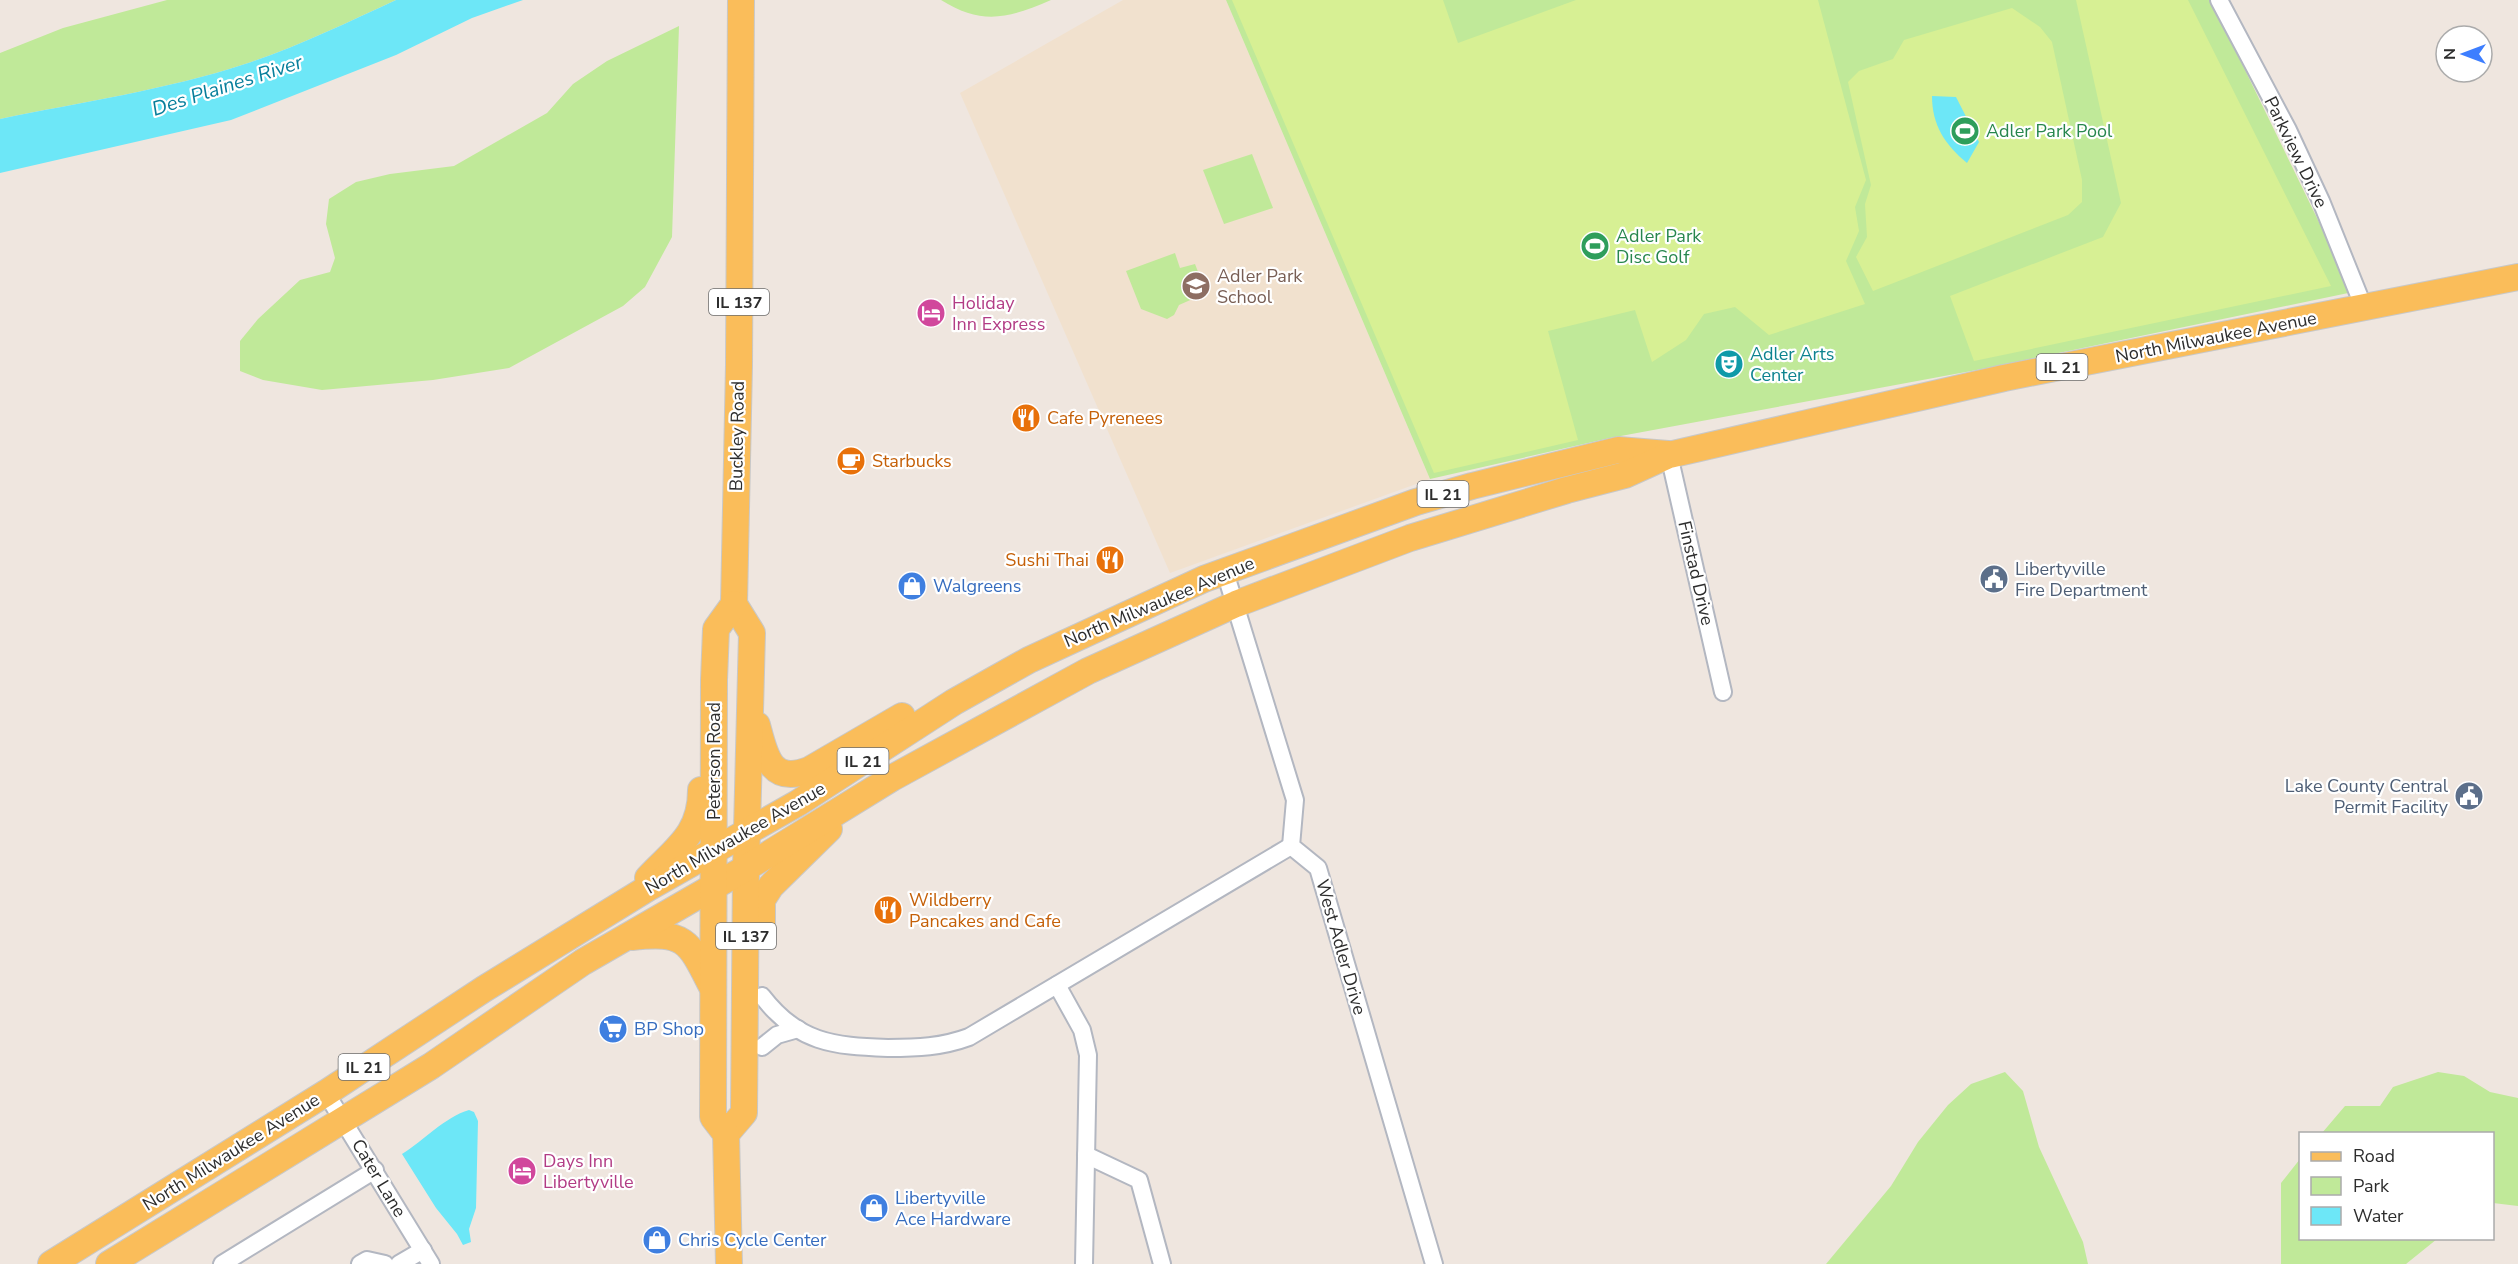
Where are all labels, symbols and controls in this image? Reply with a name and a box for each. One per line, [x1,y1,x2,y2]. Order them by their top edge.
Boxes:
north arrow [2434,24,2494,84]
water label: Des Plaines River [148,48,307,123]
text: N [2439,48,2461,60]
street label: Parkview Drive [2259,92,2333,212]
sports icon: Adler Park Pool [1949,115,1981,147]
place label: Adler Park Pool [1986,119,2113,143]
place label: Adler Park Disc Golf [1616,224,1702,269]
sports icon: Adler Park Disc Golf [1579,230,1611,262]
place label: Adler Park School [1217,264,1303,309]
school or university icon: Adler Park School [1180,270,1212,302]
road number: IL 137 [709,289,769,315]
place label: Holiday Inn Express [952,291,1045,336]
hotel icon: Holiday Inn Express [915,297,947,329]
street label: North Milwaukee Avenue [2113,306,2319,368]
place label: Adler Arts Center [1750,342,1834,387]
theatre icon: Adler Arts Center [1713,348,1745,380]
road number: IL 21 [2036,354,2088,380]
street label: Buckley Road [724,381,750,491]
restaurant icon: Cafe Pyrenees [1010,402,1042,434]
place label: Cafe Pyrenees [1047,406,1163,430]
cafe icon: Starbucks [835,445,867,477]
place label: Starbucks [872,449,952,473]
road number: IL 21 [1418,481,1468,507]
street label: Finstad Drive [1672,518,1720,628]
restaurant icon: Sushi Thai [1094,544,1126,576]
place label: Sushi Thai [1005,548,1089,572]
street label: North Milwaukee Avenue [1060,551,1258,653]
place label: Libertyville Fire Department [2015,557,2148,602]
public building icon: Libertyville Fire Department [1978,563,2010,595]
shop icon: Walgreens [896,570,928,602]
place label: Walgreens [933,574,1021,598]
street label: Peterson Road [702,702,726,820]
road number: IL 21 [838,748,888,774]
place label: Lake County Central Permit Facility [2285,774,2449,819]
street label: North Milwaukee Avenue [640,776,830,900]
public building icon: Lake County Central Permit Facility [2453,780,2485,812]
street label: West Adler Drive [1310,876,1372,1018]
place label: Wildberry Pancakes and Cafe [909,888,1061,933]
restaurant icon: Wildberry Pancakes and Cafe [872,894,904,926]
road number: IL 137 [716,923,776,949]
supermarket icon: BP Shop [597,1013,629,1045]
place label: BP Shop [634,1017,704,1041]
road number: IL 21 [338,1054,389,1080]
street label: North Milwaukee Avenue [138,1088,324,1216]
legend [2299,1132,2494,1240]
street label: Cater Lane [346,1134,412,1222]
text: Road [2353,1144,2395,1168]
place label: Days Inn Libertyville [543,1149,634,1194]
hotel icon: Days Inn Libertyville [506,1155,538,1187]
text: Park [2353,1174,2390,1198]
place label: Libertyville Ace Hardware [895,1186,1011,1231]
shop icon: Libertyville Ace Hardware [858,1192,890,1224]
text: Water [2353,1204,2404,1228]
shop icon: Chris Cycle Center [641,1224,673,1256]
place label: Chris Cycle Center [678,1228,827,1252]

